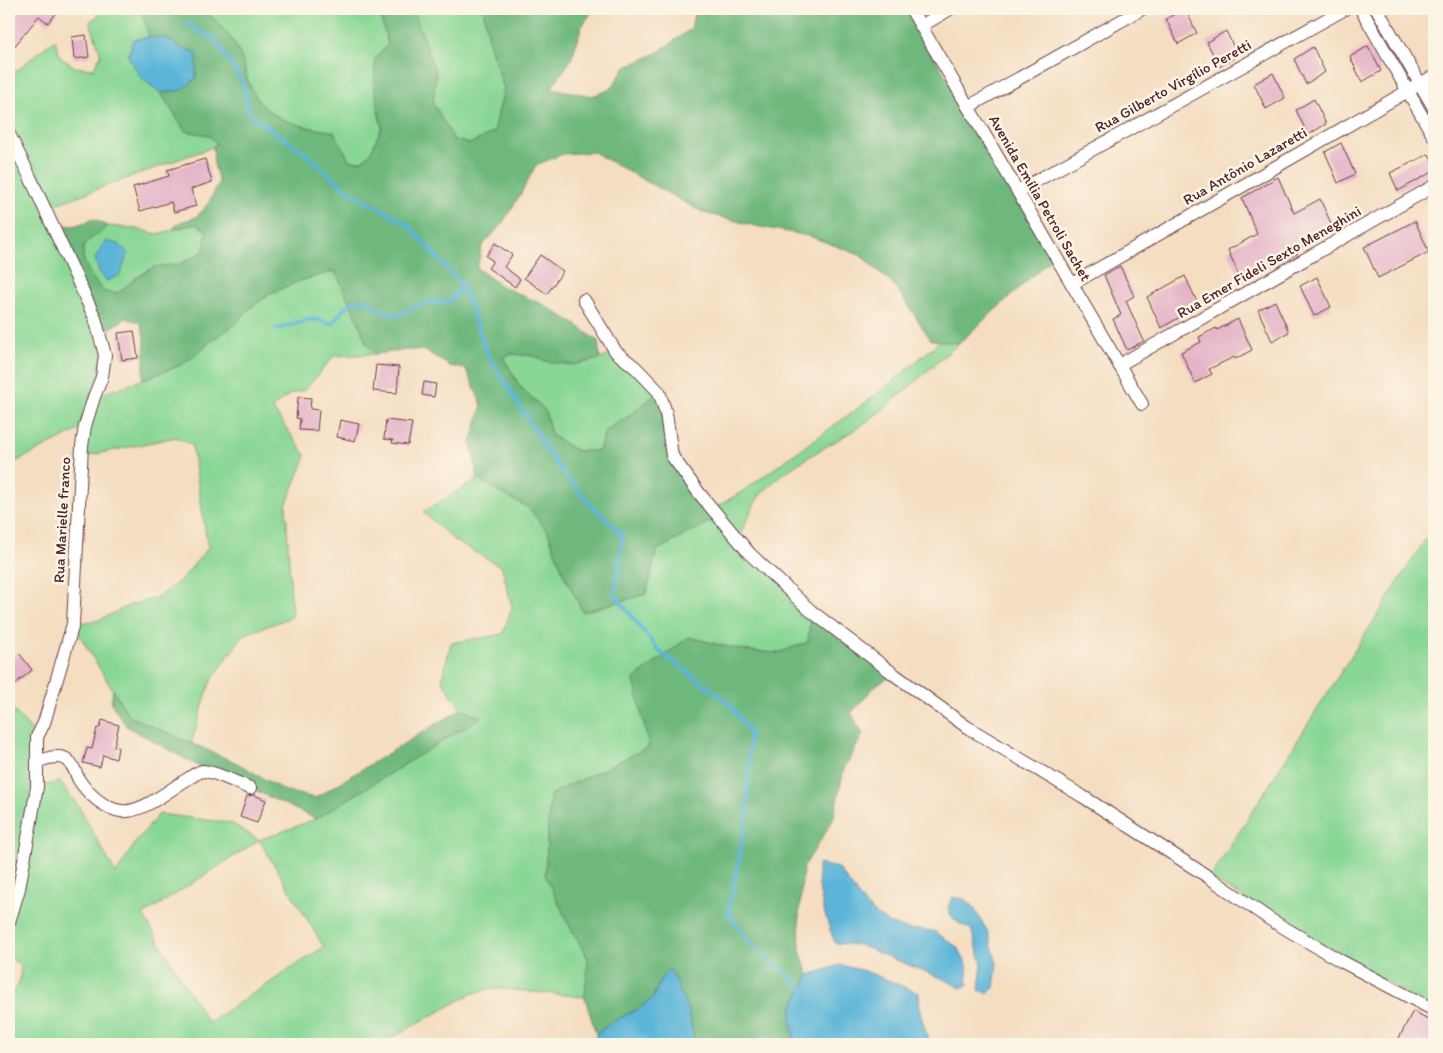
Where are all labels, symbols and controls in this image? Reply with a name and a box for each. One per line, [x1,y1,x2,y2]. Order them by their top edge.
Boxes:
street label: Rua Gilberto Virgílio Peretti [1092,35,1254,137]
street label: Avenida Emília Petroli Sachet [985,112,1095,285]
street label: Rua Antônio Lazaretti [1180,123,1310,209]
street label: Rua Emer Fideli Sexto Meneghini [1174,202,1364,322]
street label: Rua Marielle franco [50,456,74,584]

